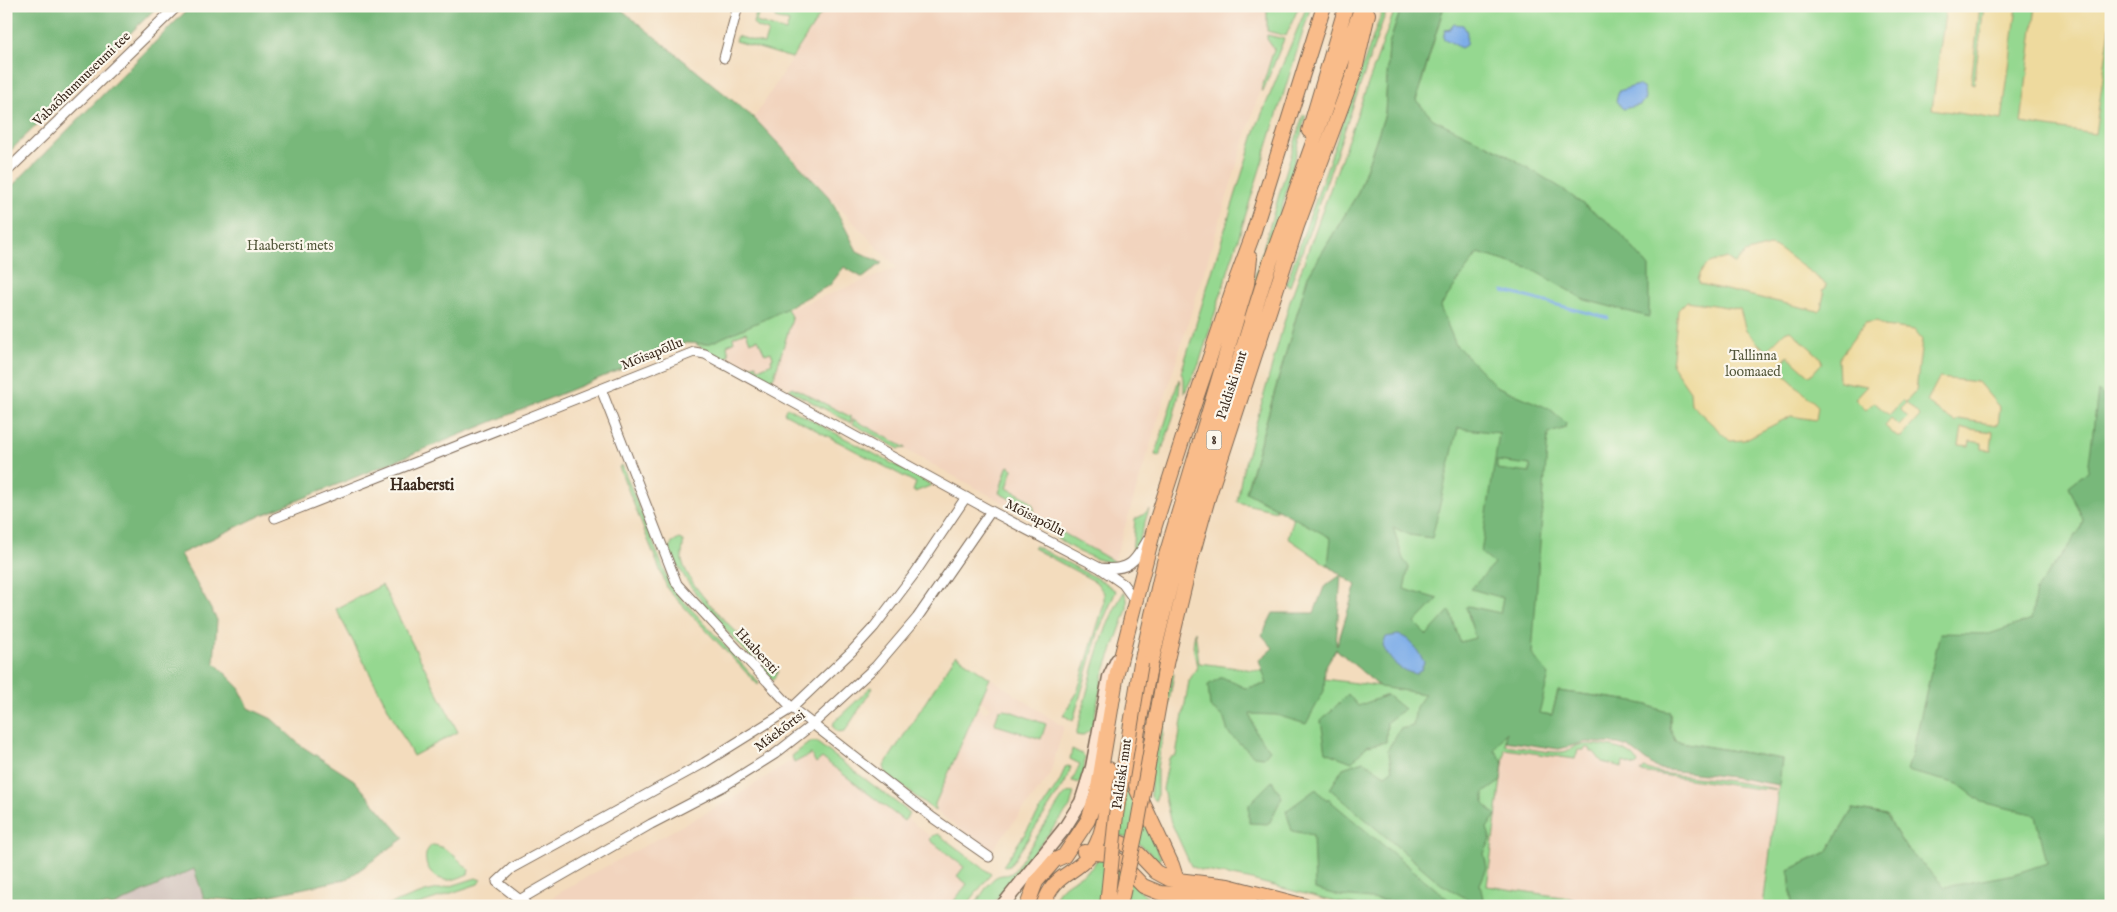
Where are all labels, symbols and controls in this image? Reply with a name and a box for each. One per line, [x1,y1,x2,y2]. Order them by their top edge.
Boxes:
street label: Vabaõhumuuseumi tee [29,27,135,131]
park label: Haabersti mets [247,237,333,255]
street label: Mõisapõllu [618,333,686,375]
park label: Tallinna loomaaed [1725,347,1781,381]
street label: Paldiski mnt [1212,348,1252,422]
road number: 8 [1206,430,1222,450]
district label: Haabersti [390,476,455,496]
street label: Mõisapõllu [1002,495,1068,541]
street label: Haabersti [731,624,783,678]
street label: Mäekõrtsi [751,706,809,756]
street label: Paldiski mnt [1108,737,1136,811]

